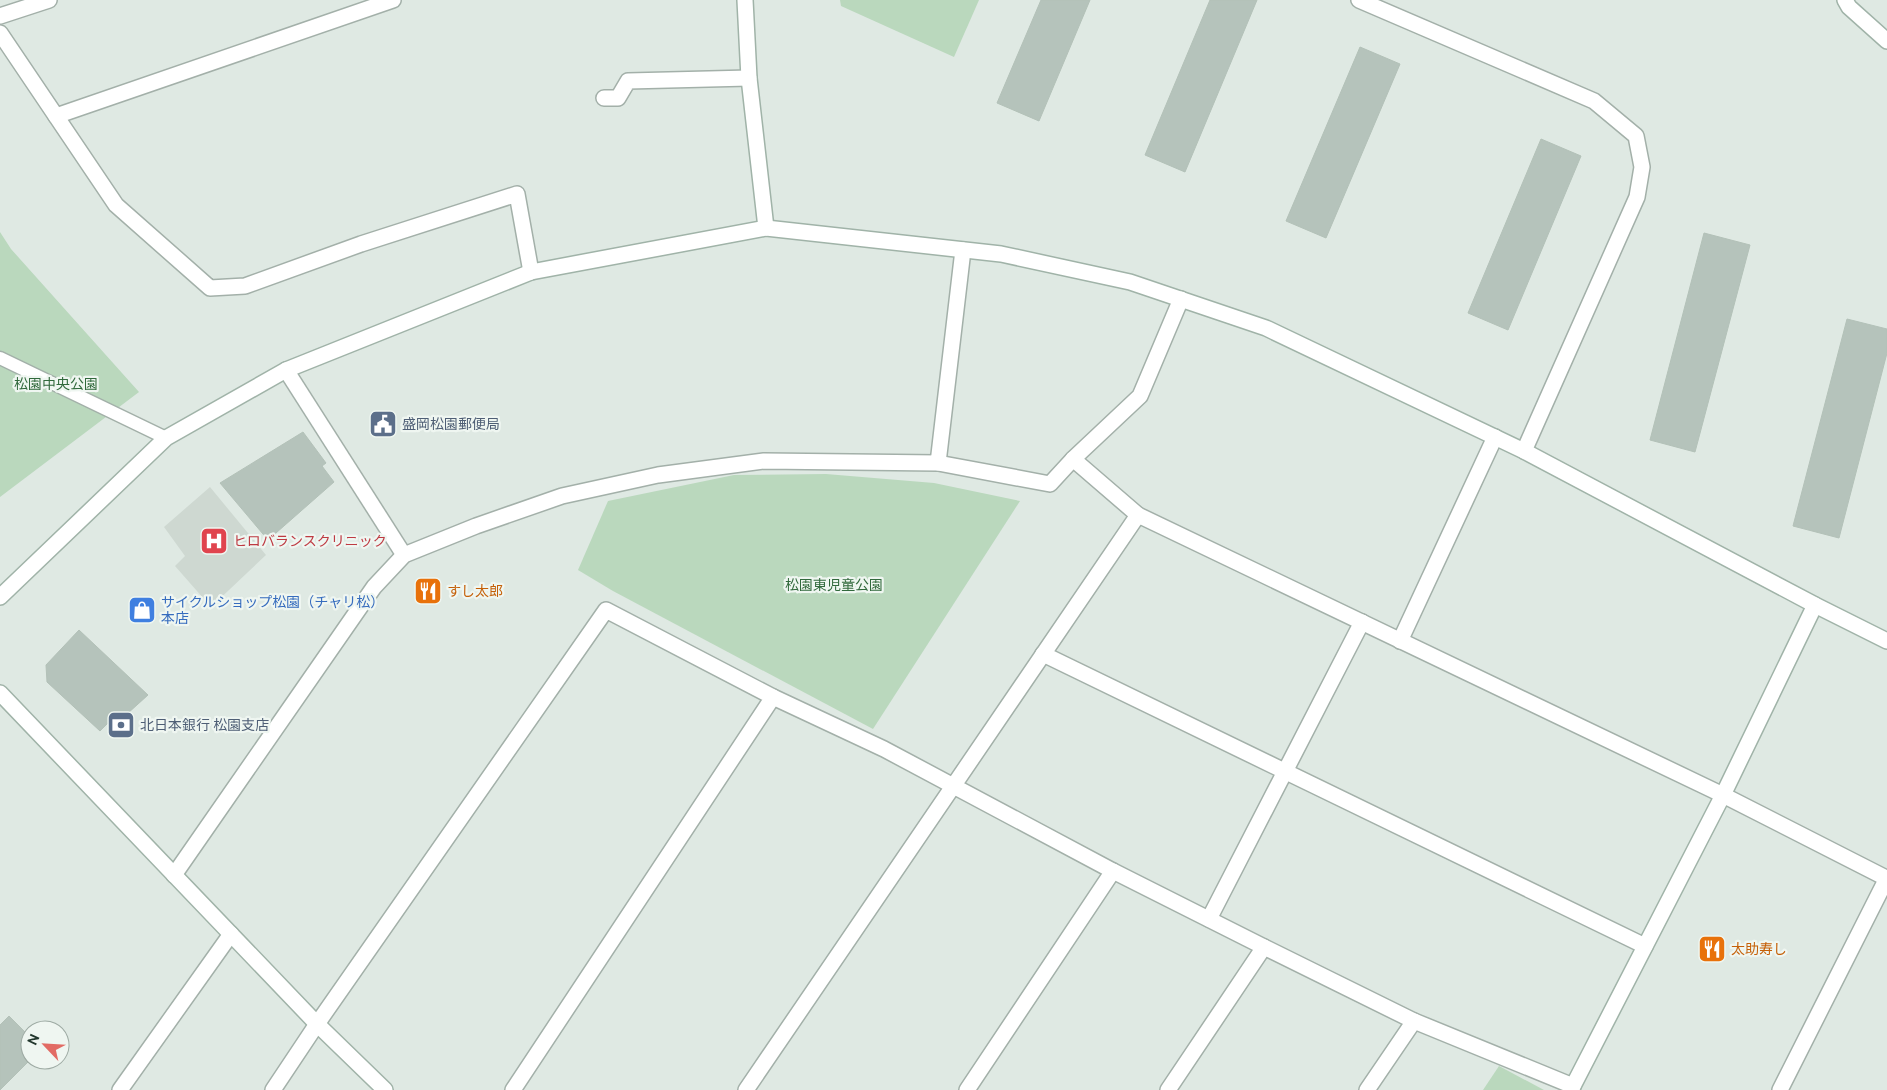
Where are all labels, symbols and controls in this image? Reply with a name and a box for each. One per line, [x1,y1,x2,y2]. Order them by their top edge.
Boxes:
park label: 松園中央公園 [14,376,98,392]
public building icon: 盛岡松園郵便局 [368,409,398,439]
place label: 盛岡松園郵便局 [402,416,500,432]
hospital icon: ヒロバランスクリニック [199,526,229,556]
place label: ヒロバランスクリニック [233,533,387,549]
restaurant icon: すし太郎 [413,576,443,606]
park label: 松園東児童公園 [785,577,883,593]
place label: すし太郎 [447,583,503,599]
place label: サイクルショップ松園（チャリ松） 本店 [161,594,384,626]
shop icon: サイクルショップ松園（チャリ松） 本店 [127,595,157,625]
bank icon: 北日本銀行 松園支店 [106,710,136,740]
place label: 北日本銀行 松園支店 [140,717,269,733]
restaurant icon: 太助寿し [1697,934,1727,964]
place label: 太助寿し [1731,941,1787,957]
north arrow [20,1020,70,1070]
text: N [24,1031,43,1048]

